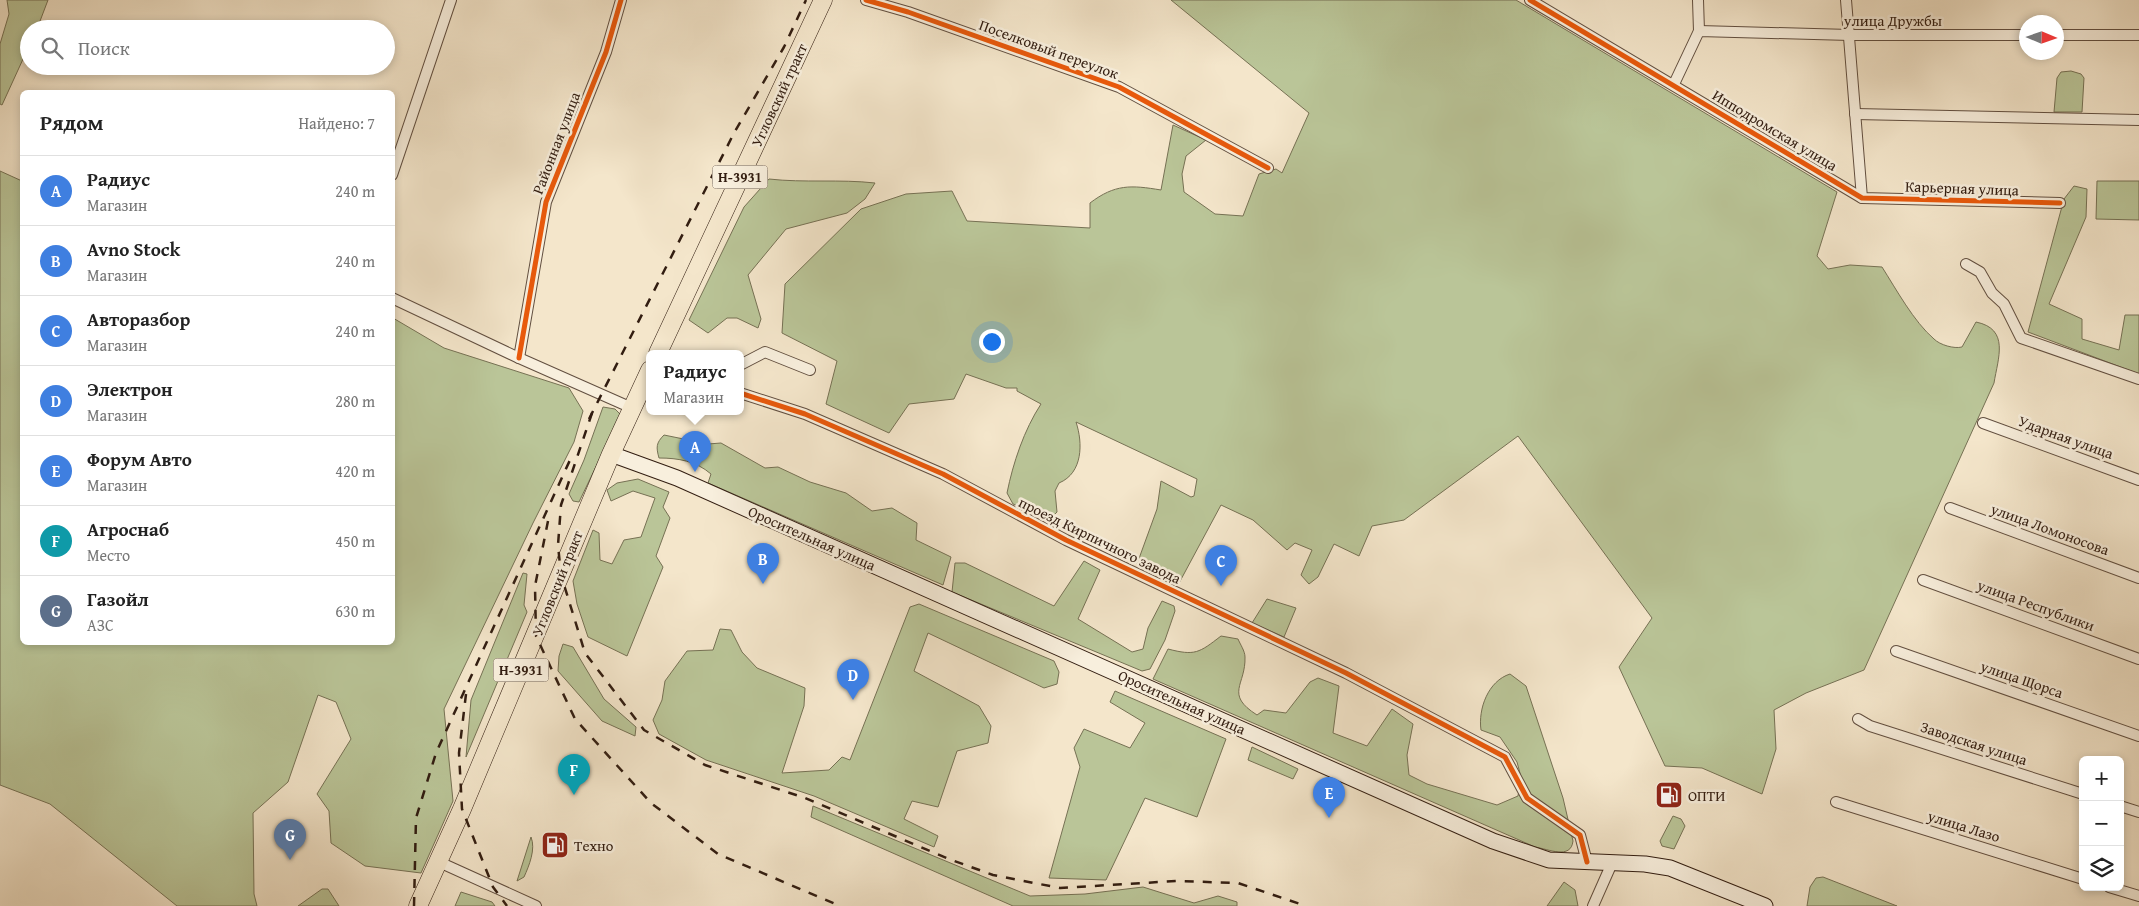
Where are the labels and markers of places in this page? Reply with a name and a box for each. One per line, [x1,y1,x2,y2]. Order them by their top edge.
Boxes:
pin: A [679,431,711,472]
pin: B [747,543,779,584]
pin: C [1205,545,1237,586]
pin: D [837,659,869,700]
pin: F [558,754,590,795]
pin: E [1313,777,1345,818]
fuel station icon: ОПТИ [1654,780,1684,810]
place label: ОПТИ [1688,785,1725,806]
pin: G [274,819,306,860]
fuel station icon: Техно [540,830,570,860]
place label: Техно [574,835,614,856]

